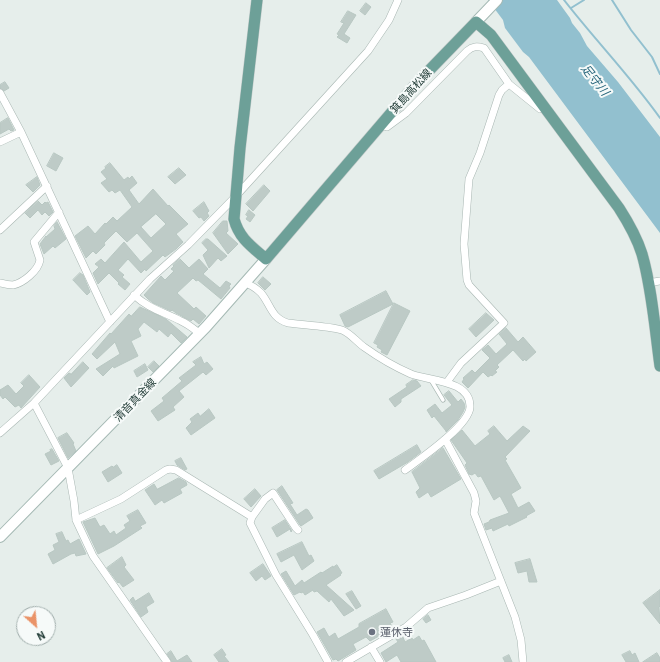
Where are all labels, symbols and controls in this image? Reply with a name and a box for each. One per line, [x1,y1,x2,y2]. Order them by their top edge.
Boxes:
water label: 足守川 [578,61,612,99]
street label: 箕島高松線 [388,66,434,116]
street label: 清音真金線 [111,376,159,424]
north arrow [16,606,56,646]
place label: 蓮休寺 [380,625,413,639]
marker: 蓮休寺 [367,627,377,637]
text: N [35,629,47,644]

